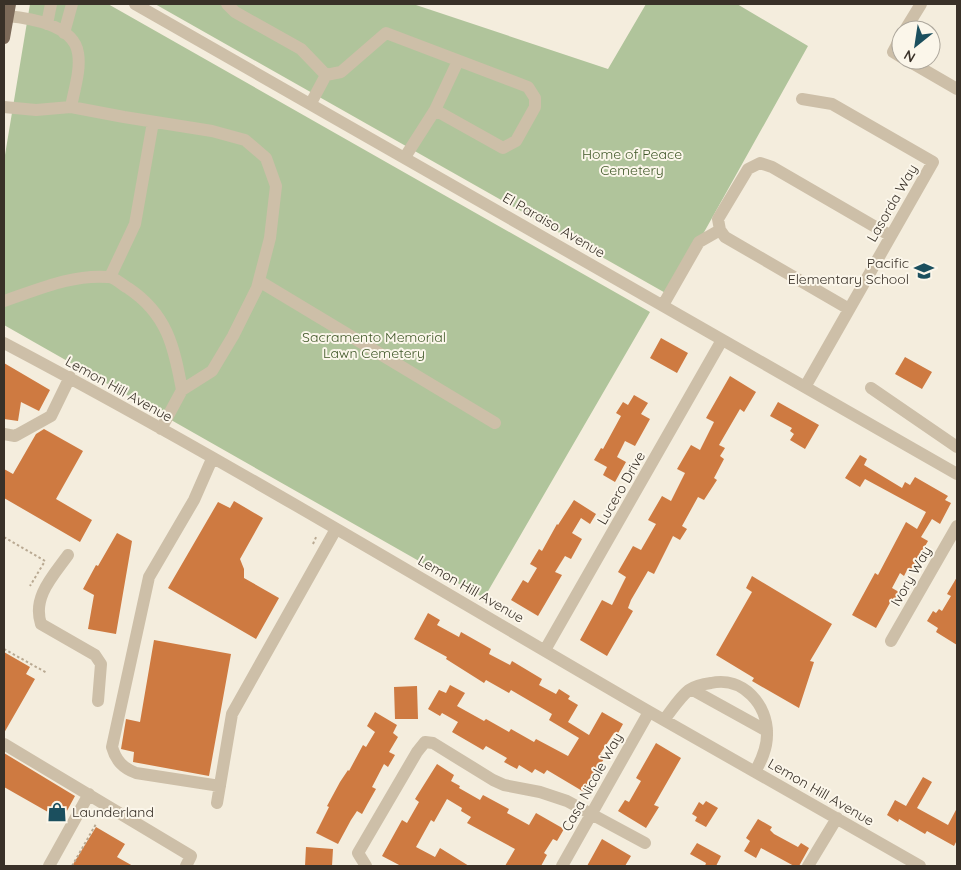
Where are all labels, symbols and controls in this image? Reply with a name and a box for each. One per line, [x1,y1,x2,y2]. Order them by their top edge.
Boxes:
north arrow [891,20,941,70]
text: N [901,46,918,67]
park label: Home of Peace Cemetery [582,145,682,179]
street label: Lasorda Way [863,161,921,245]
street label: El Paraiso Avenue [500,188,608,262]
place label: Pacific Elementary School [788,254,909,288]
school or university icon: Pacific Elementary School [913,260,935,282]
park label: Sacramento Memorial Lawn Cemetery [302,328,446,362]
street label: Lemon Hill Avenue [62,352,176,426]
street label: Lucero Drive [593,448,649,528]
street label: Ivory Way [887,543,935,609]
street label: Lemon Hill Avenue [415,551,527,627]
street label: Casa Nicole Way [557,729,627,835]
street label: Lemon Hill Avenue [765,754,877,830]
shop icon: Launderland [46,801,68,823]
place label: Launderland [72,803,154,821]

